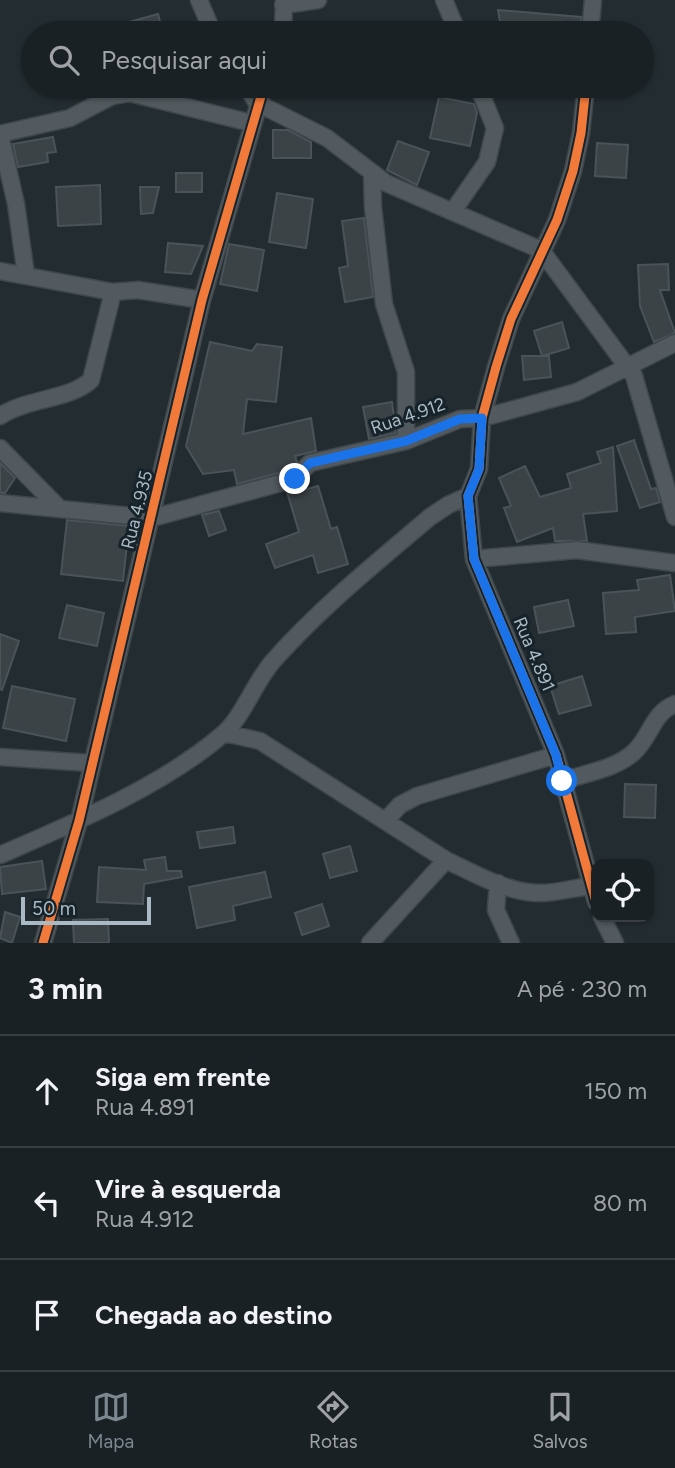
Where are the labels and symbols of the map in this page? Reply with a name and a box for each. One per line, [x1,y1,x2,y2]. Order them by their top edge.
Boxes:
street label: Rua 4.912 [368,393,448,439]
route end [279,463,310,494]
street label: Rua 4.935 [117,468,157,552]
street label: Rua 4.891 [509,614,559,694]
route start [546,765,577,796]
scale bar [21,894,150,926]

